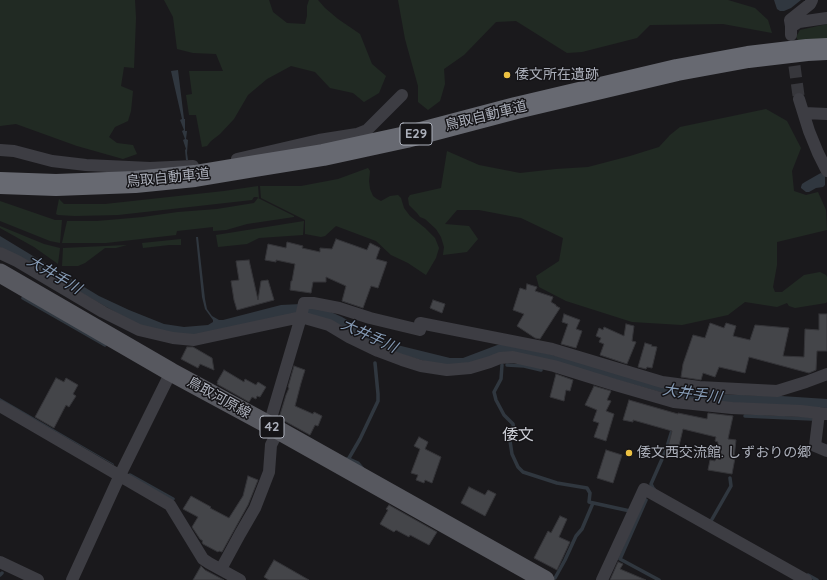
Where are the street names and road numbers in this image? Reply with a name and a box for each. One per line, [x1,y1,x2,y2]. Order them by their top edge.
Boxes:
street label: 鳥取自動車道 [443,98,529,134]
road number: E29 [400,123,432,145]
street label: 鳥取自動車道 [125,165,211,191]
street label: 鳥取河原線 [184,374,254,422]
road number: 42 [260,416,284,438]

